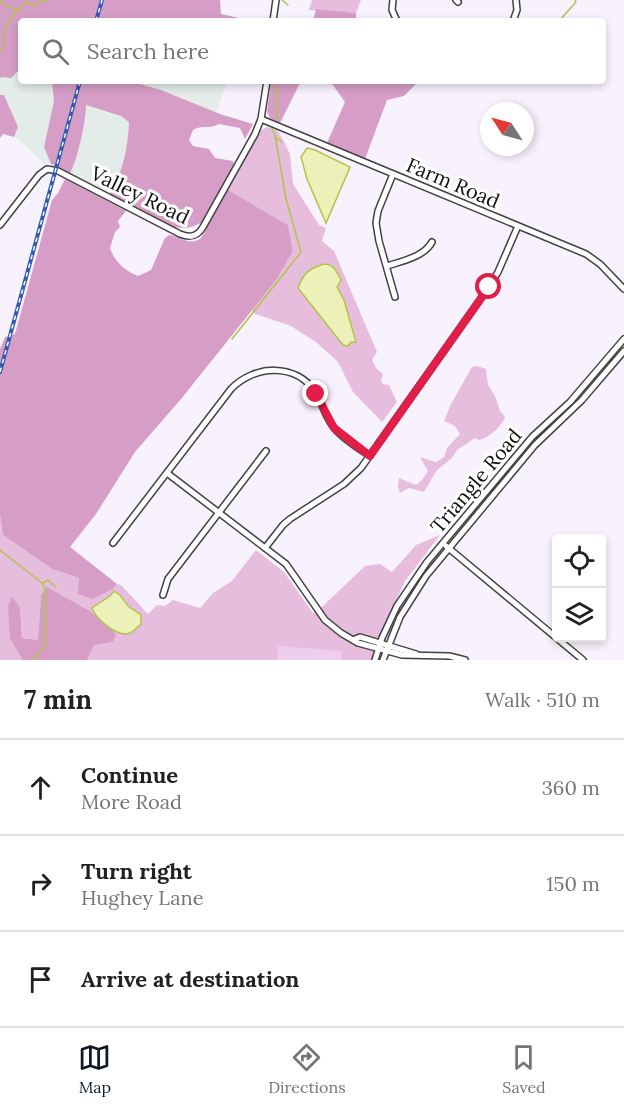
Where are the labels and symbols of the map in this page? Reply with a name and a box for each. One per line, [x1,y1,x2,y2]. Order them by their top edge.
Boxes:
north arrow [480,102,534,156]
street label: Farm Road [403,152,504,213]
street label: Valley Road [86,159,194,229]
route start [475,273,501,299]
route end [302,380,328,406]
street label: Triangle Road [425,423,527,538]

